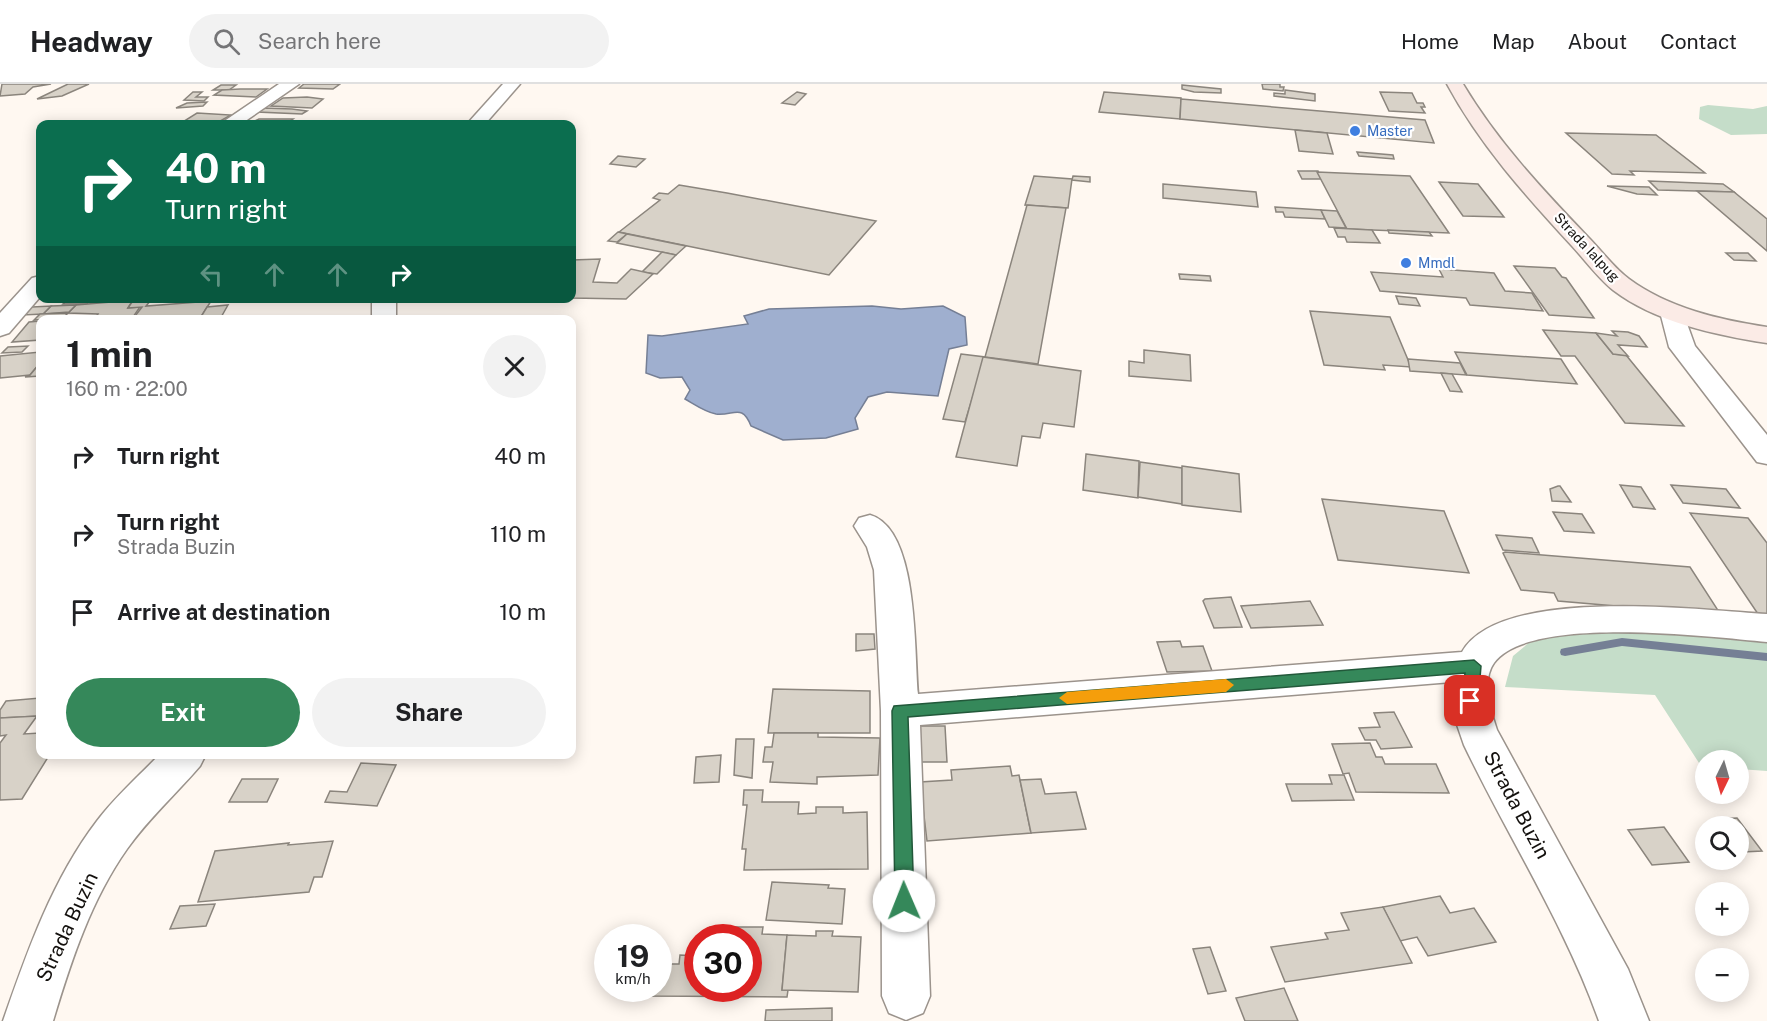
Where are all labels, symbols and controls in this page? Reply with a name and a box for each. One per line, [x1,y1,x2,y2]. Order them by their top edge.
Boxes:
search box [189,14,609,68]
text: Headway [30,25,153,58]
icon: search [210,25,243,58]
text: Search here [258,28,381,54]
text: Home [1401,29,1459,54]
text: Map [1492,29,1535,54]
text: About [1568,29,1627,54]
text: Contact [1660,29,1737,54]
place label: Master [1367,123,1413,139]
marker: Master [1348,124,1362,138]
text: 40 m [165,143,267,192]
icon: right [66,144,144,222]
text: Turn right [165,193,288,225]
street label: Strada Ialpug [1551,209,1623,285]
place label: Mmdl [1418,255,1455,271]
marker: Mmdl [1399,256,1413,270]
icon: left [195,258,228,291]
icon: ahead [258,258,291,291]
icon: ahead [321,258,354,291]
icon: right [384,258,417,291]
text: 1 min [66,333,153,375]
button: close [483,335,546,398]
text: 160 m · 22:00 [66,377,188,401]
icon: right [66,440,99,473]
text: Turn right [117,443,220,469]
text: 40 m [494,443,546,469]
text: Turn right [117,509,220,535]
icon: right [66,518,99,551]
text: 110 m [490,521,546,547]
text: Strada Buzin [117,535,235,559]
icon: arrive [66,596,99,629]
text: Arrive at destination [117,599,330,625]
text: 10 m [499,599,546,625]
pin [1444,675,1495,726]
button: Exit [66,678,300,747]
button: Share [312,678,546,747]
icon: arrive [1453,684,1486,717]
street label: Strada Buzin [1479,747,1555,863]
north arrow [1695,750,1749,804]
map controls [1695,750,1749,1002]
button: search [1695,816,1749,870]
street label: Strada Buzin [31,868,103,986]
position arrow [872,869,936,933]
button: + [1695,882,1749,936]
speed limit sign: 30 [684,924,762,1002]
text: 19 [617,938,649,974]
button: − [1695,948,1749,1002]
text: km/h [615,970,651,987]

